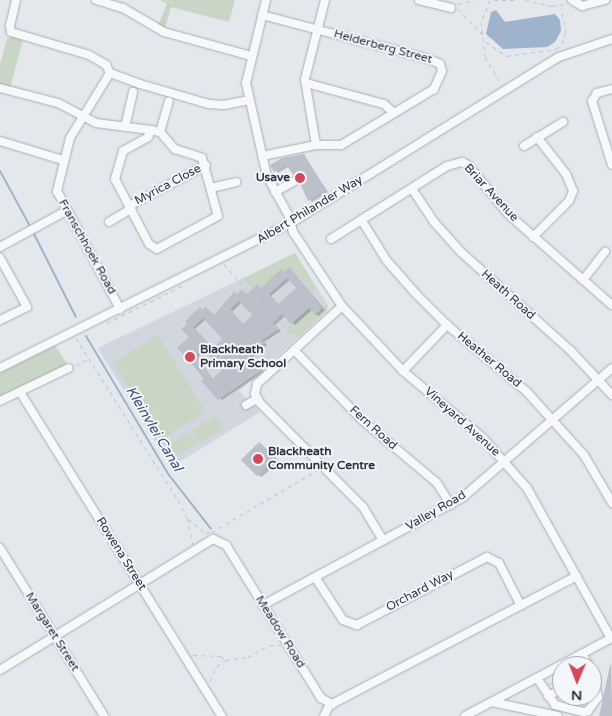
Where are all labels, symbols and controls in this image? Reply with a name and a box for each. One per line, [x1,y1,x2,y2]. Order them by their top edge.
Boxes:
street label: Helderberg Street [332,27,434,67]
street label: Briar Avenue [461,161,521,225]
street label: Myrica Close [132,162,204,208]
place label: Usave [256,171,290,185]
marker: Usave [294,172,306,184]
street label: Albert Philander Way [255,173,365,247]
street label: Franschhoek Road [55,197,119,297]
street label: Heath Road [478,267,538,323]
street label: Heather Road [454,329,524,391]
place label: Blackheath Primary School [200,343,286,371]
marker: Blackheath Primary School [184,351,196,363]
water label: Kleinvlei Canal [122,383,186,475]
street label: Vineyard Avenue [421,384,503,460]
street label: Fern Road [346,403,400,453]
place label: Blackheath Community Centre [268,445,375,473]
marker: Blackheath Community Centre [252,453,264,465]
street label: Valley Road [403,488,469,534]
street label: Rowena Street [93,515,149,593]
street label: Orchard Way [384,567,456,615]
street label: Margaret Street [22,590,82,674]
street label: Meadow Road [252,593,308,671]
north arrow [552,656,602,706]
text: N [571,687,583,704]

